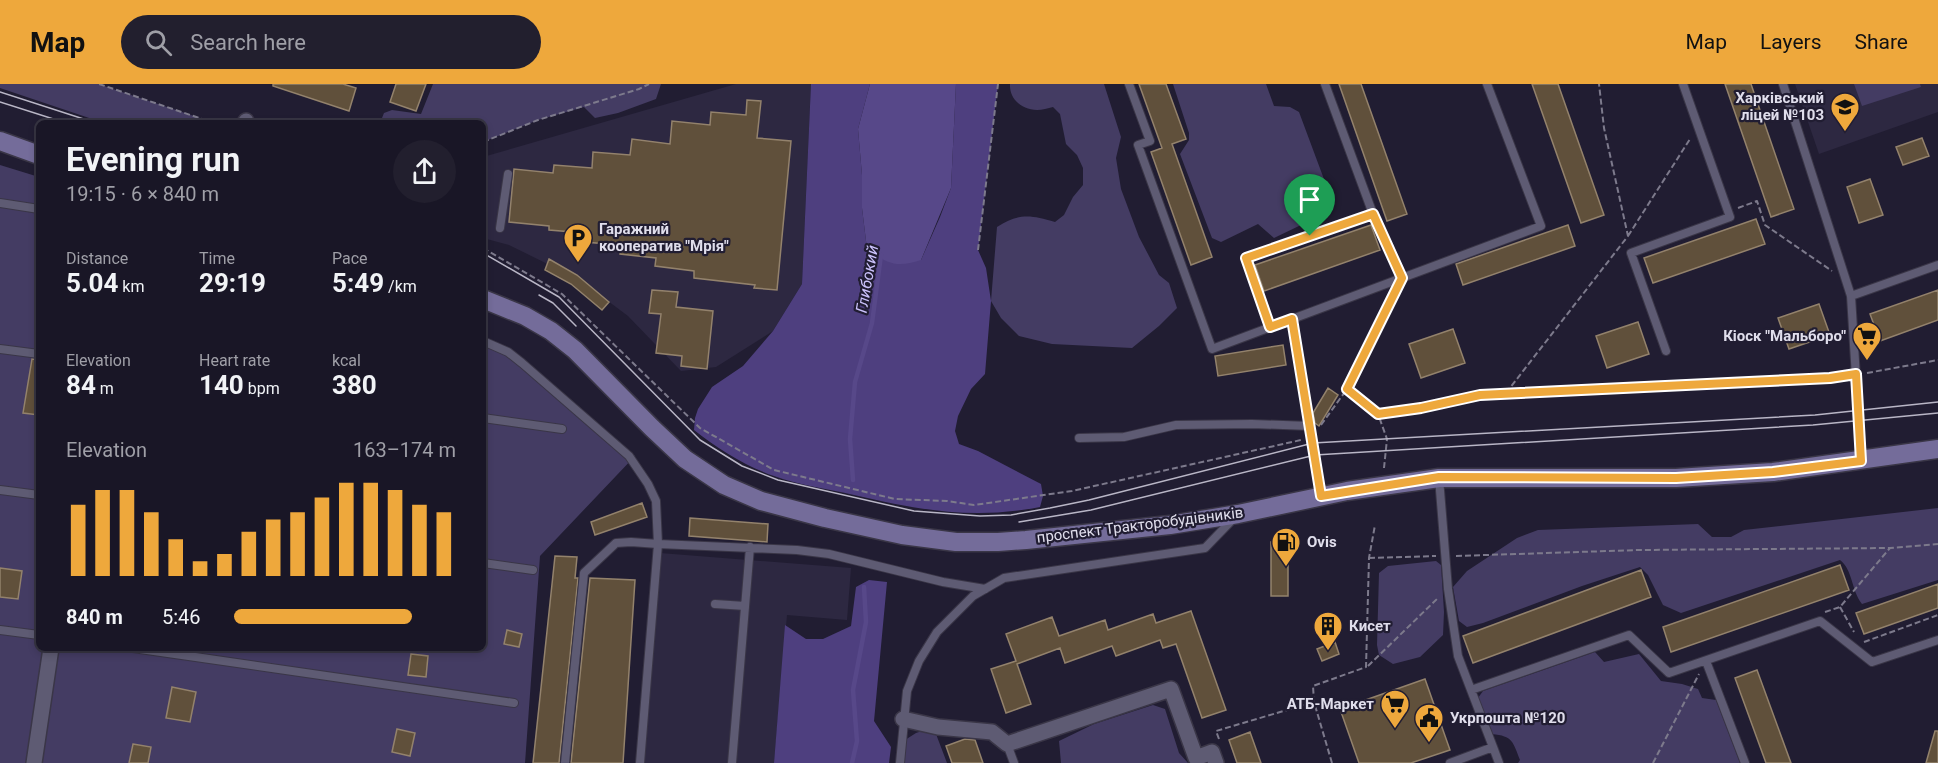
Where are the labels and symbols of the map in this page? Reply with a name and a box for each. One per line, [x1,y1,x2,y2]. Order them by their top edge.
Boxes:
place label: Харківський ліцей №103 [1736,89,1824,124]
school or university icon: Харківський ліцей №103 [1829,91,1861,133]
pin [1284,174,1335,236]
place label: Гаражний кооператив "Мрія" [599,220,729,255]
parking icon: Гаражний кооператив "Мрія" [562,222,594,264]
water label: Глибокий [852,244,882,314]
supermarket icon: Кіоск "Мальборо" [1851,320,1883,362]
place label: Кіоск "Мальборо" [1723,327,1846,345]
street label: проспект Тракторобудівників [1036,503,1244,547]
fuel station icon: Ovis [1270,526,1302,568]
place label: Ovis [1307,533,1337,551]
building icon: Кисет [1312,610,1344,652]
place label: Кисет [1349,617,1391,635]
supermarket icon: АТБ-Маркет [1379,688,1411,730]
place label: АТБ-Маркет [1287,695,1374,713]
public building icon: Укрпошта №120 [1413,702,1445,744]
place label: Укрпошта №120 [1450,709,1565,727]

